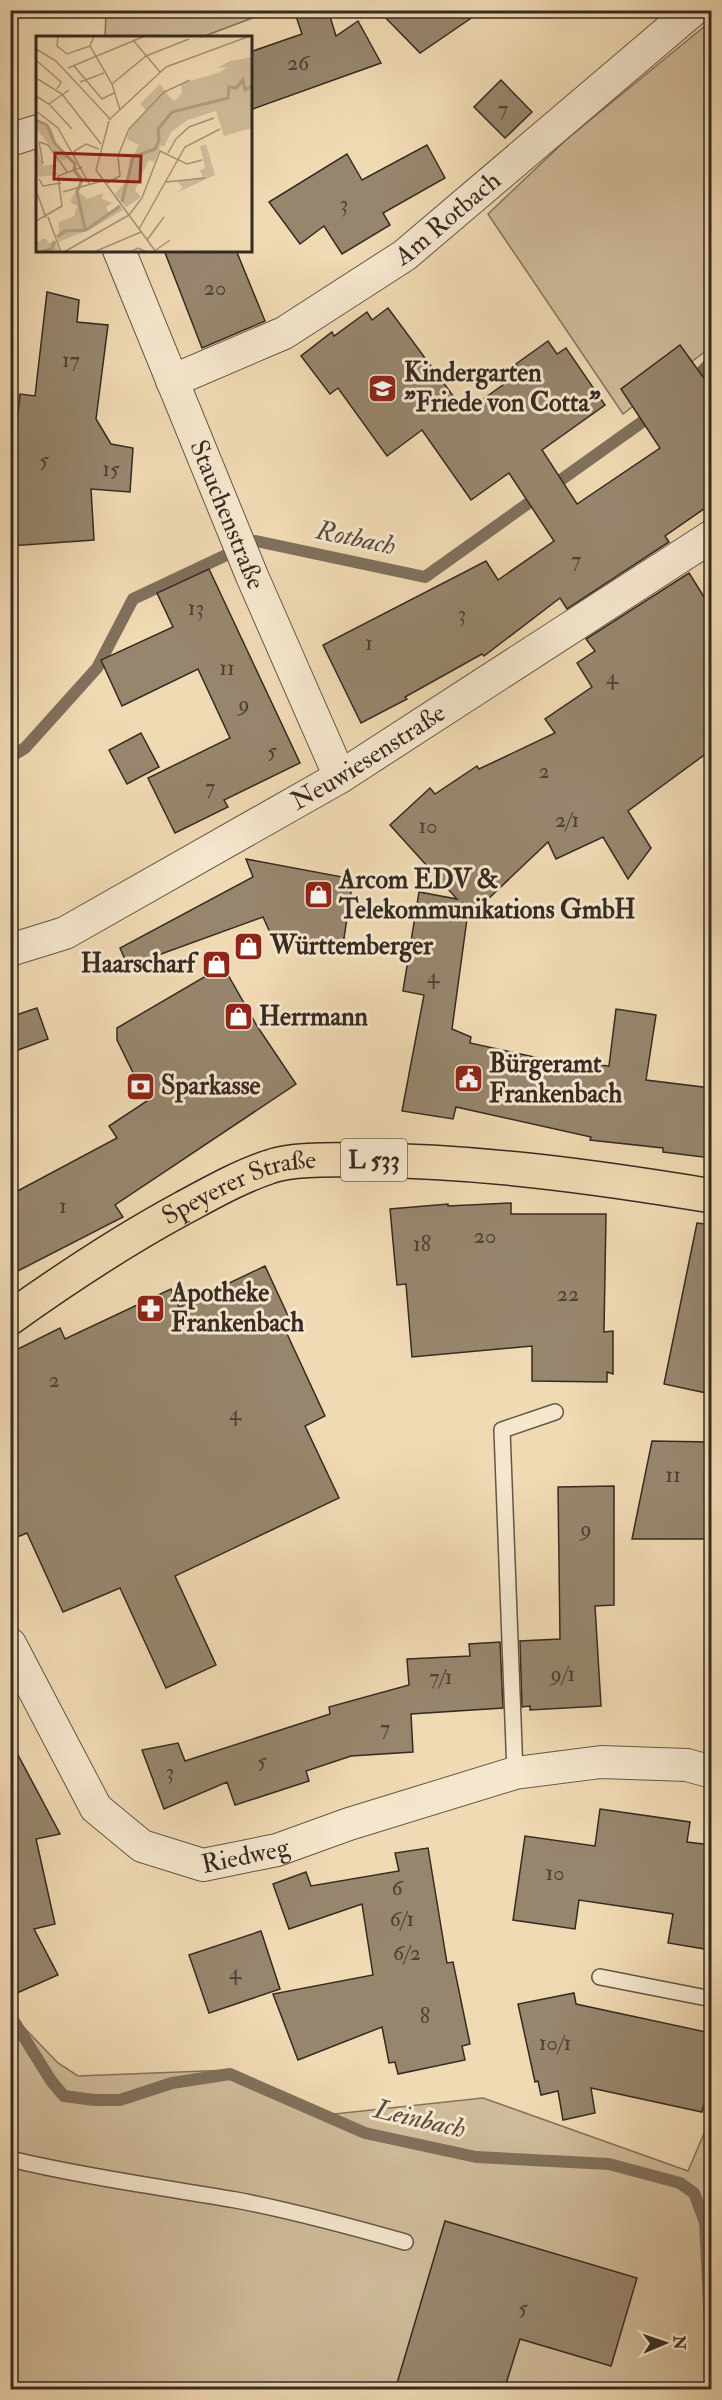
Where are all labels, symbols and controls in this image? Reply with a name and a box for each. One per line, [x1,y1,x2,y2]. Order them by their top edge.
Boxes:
inset map [36,36,252,252]
house number: 26 [287,49,311,77]
house number: 7 [498,95,508,123]
street label: Am Rotbach [388,164,508,274]
house number: 3 [340,190,348,218]
house number: 20 [204,274,226,302]
house number: 17 [62,346,80,374]
place label: Kindergarten "Friede von Cotta" [404,357,601,419]
school or university icon: Kindergarten "Friede von Cotta" [367,372,399,404]
street label: Stauchenstraße [182,436,272,594]
house number: 5 [39,446,49,474]
house number: 15 [102,455,120,483]
water label: Rotbach [312,513,399,563]
house number: 7 [571,546,581,574]
house number: 13 [188,594,204,622]
house number: 3 [458,600,466,628]
house number: 1 [365,629,373,657]
house number: 11 [219,654,235,682]
house number: 4 [606,663,619,691]
house number: 9 [236,690,250,718]
street label: Neuwiesenstraße [285,697,452,818]
house number: 5 [267,737,277,765]
house number: 2 [538,757,550,785]
house number: 7 [205,773,215,801]
house number: 2/1 [555,806,579,834]
house number: 10 [418,812,438,840]
place label: Arcom EDV & Telekommunikations GmbH [338,864,636,926]
shop icon: Arcom EDV & Telekommunikations GmbH [302,879,334,911]
shop icon: Württemberger [233,930,265,962]
place label: Württemberger [269,930,433,963]
place label: Haarscharf [81,948,200,980]
shop icon: Haarscharf [200,948,232,980]
house number: 4 [427,962,440,990]
shop icon: Herrmann [222,1001,254,1033]
place label: Herrmann [259,1001,369,1033]
place label: Bürgeramt Frankenbach [489,1048,623,1110]
public building icon: Bürgeramt Frankenbach [452,1063,484,1095]
bank icon: Sparkasse [124,1070,156,1102]
place label: Sparkasse [161,1070,261,1103]
road number: L 533 [341,1139,407,1181]
street label: Speyerer Straße [156,1144,317,1232]
house number: 1 [59,1192,67,1220]
house number: 20 [474,1222,496,1250]
house number: 18 [413,1230,431,1258]
place label: Apotheke Frankenbach [170,1277,305,1339]
house number: 22 [557,1280,579,1308]
pharmacy icon: Apotheke Frankenbach [134,1292,166,1324]
house number: 2 [48,1366,60,1394]
house number: 4 [229,1399,242,1427]
house number: 11 [665,1461,681,1489]
house number: 9 [578,1515,592,1543]
house number: 9/1 [549,1660,575,1688]
house number: 7/1 [429,1663,453,1691]
house number: 7 [380,1714,390,1742]
house number: 5 [257,1747,267,1775]
house number: 3 [166,1758,174,1786]
street label: Riedweg [199,1830,295,1881]
house number: 10 [545,1859,565,1887]
house number: 6 [391,1874,404,1902]
house number: 6/1 [390,1905,414,1933]
house number: 6/2 [393,1939,421,1967]
house number: 4 [229,1958,242,1986]
house number: 8 [420,2002,430,2030]
house number: 10/1 [539,2029,571,2057]
water label: Leinbach [370,2092,469,2146]
house number: 5 [518,2294,528,2322]
north arrow [635,2313,695,2373]
text: N [669,2334,689,2351]

